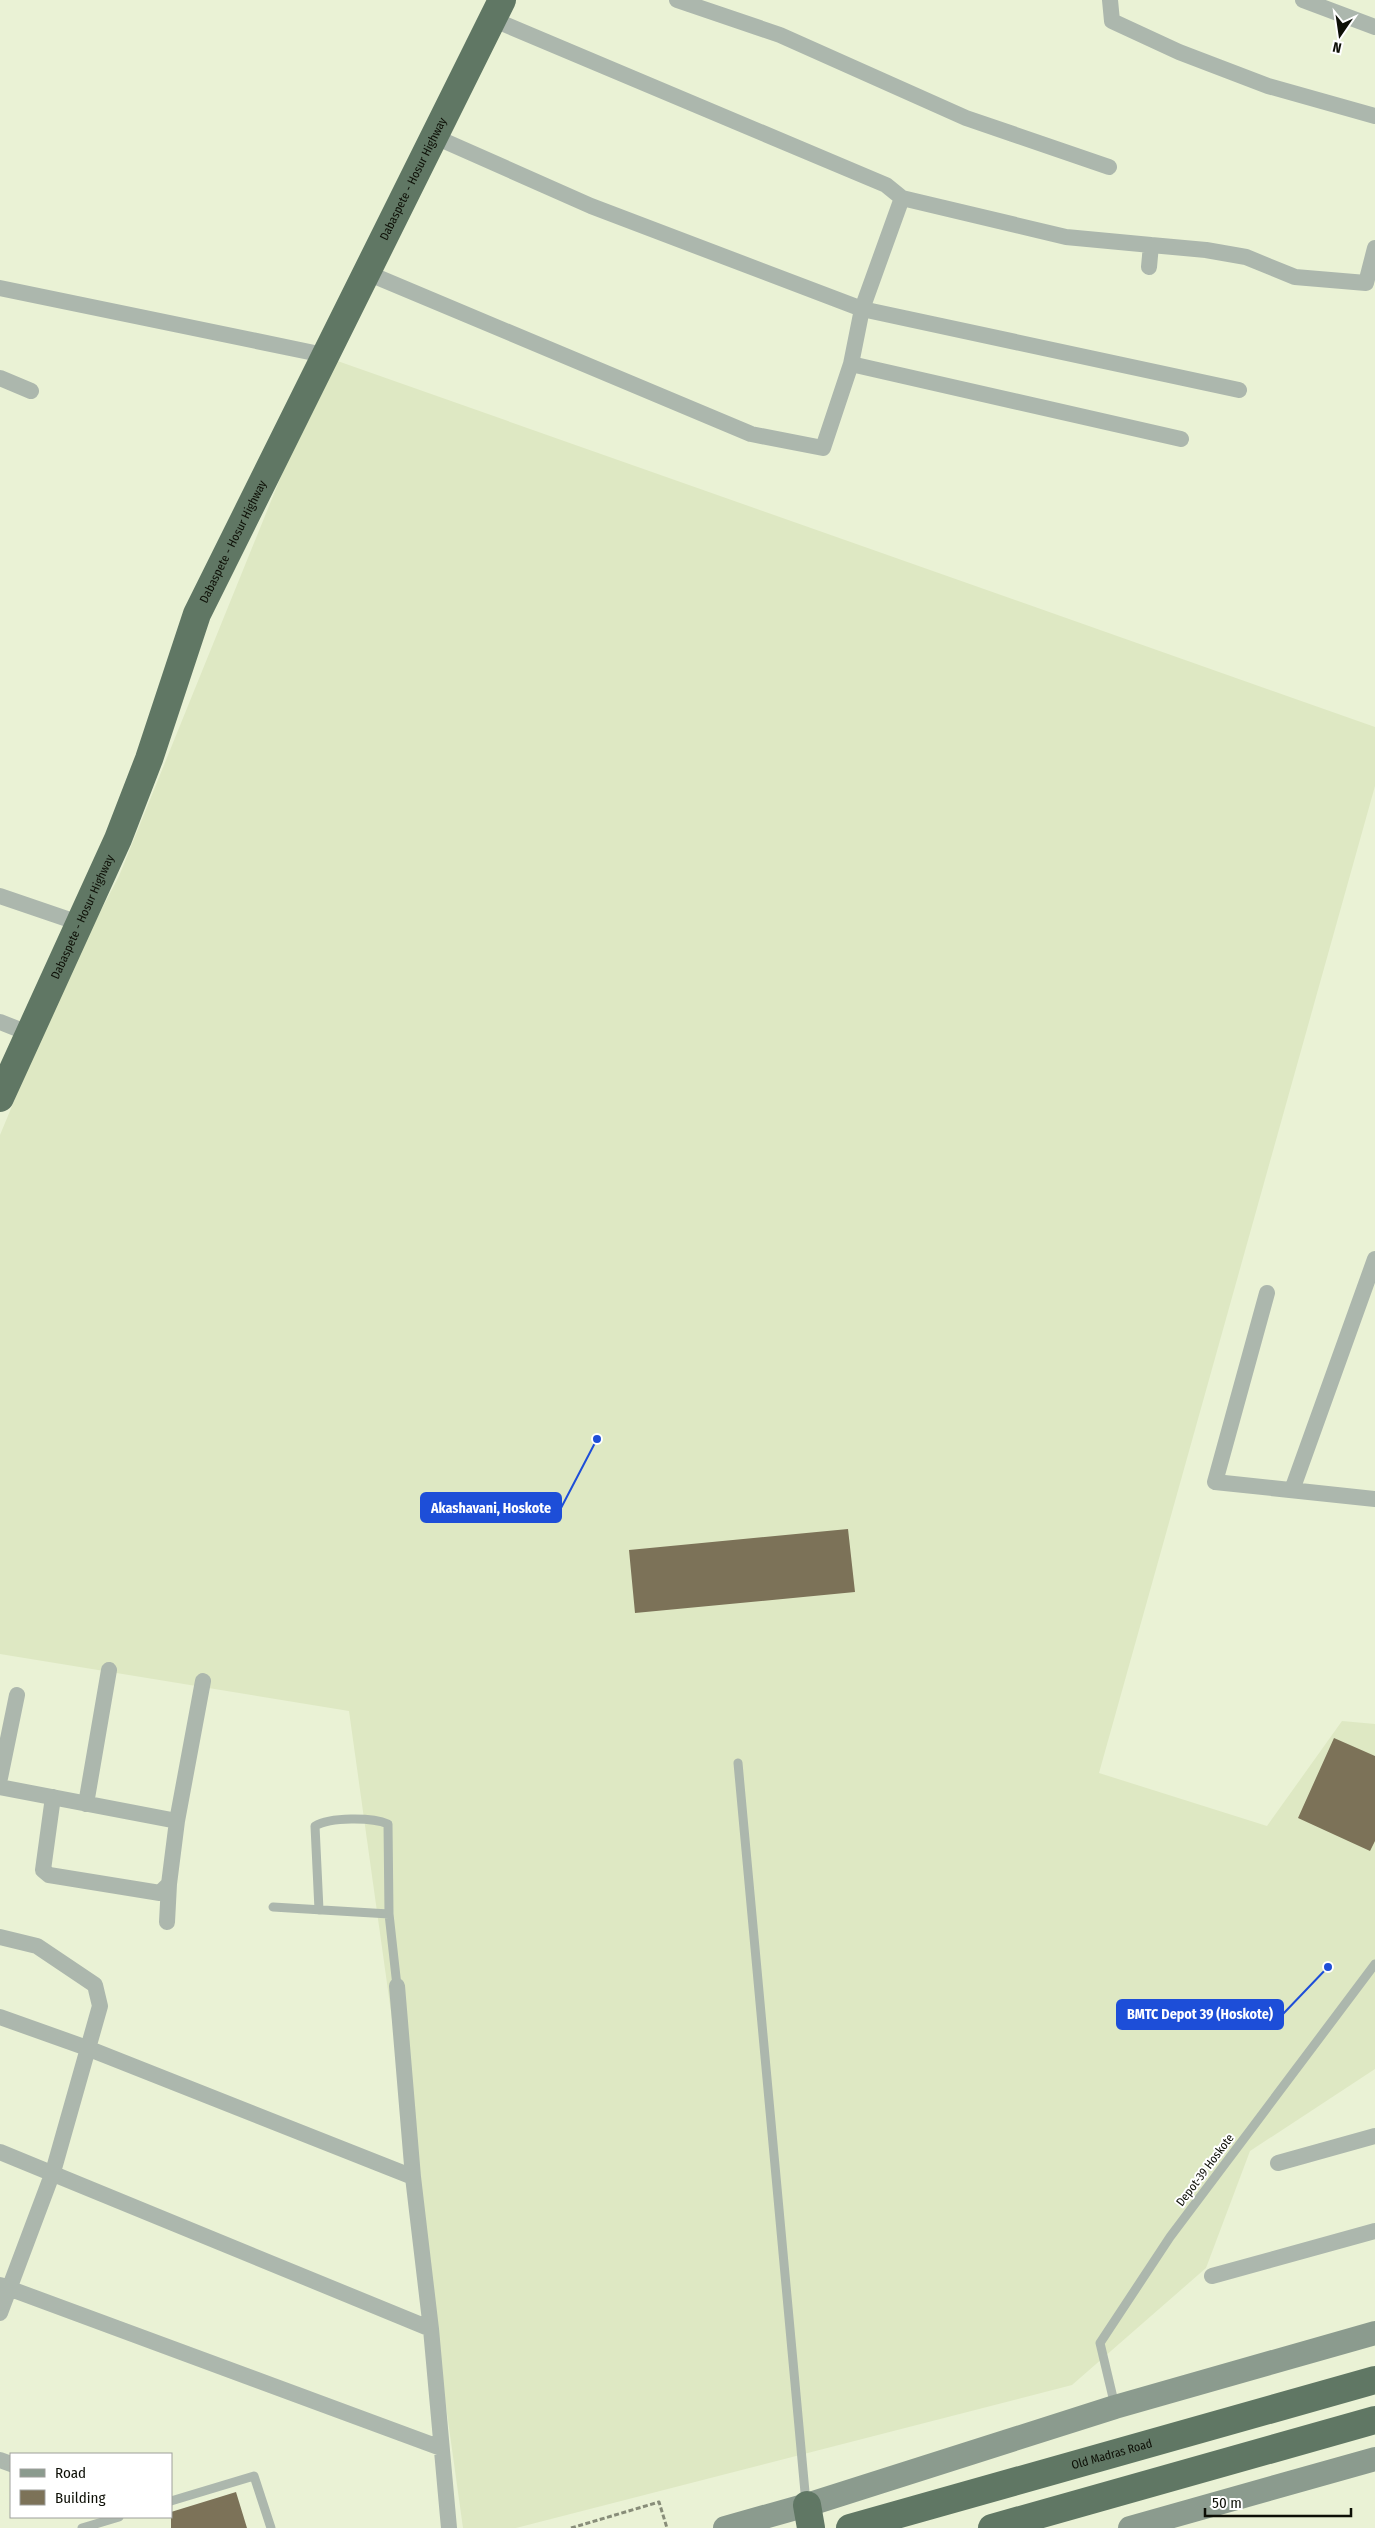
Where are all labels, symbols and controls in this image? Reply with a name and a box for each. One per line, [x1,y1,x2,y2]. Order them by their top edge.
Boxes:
north arrow [1315,10,1365,60]
text: N [1331,38,1343,56]
street label: Dabaspete - Hosur Highway [377,115,450,243]
street label: Dabaspete - Hosur Highway [197,477,270,605]
street label: Dabaspete - Hosur Highway [48,852,117,981]
callout: Akashavani, Hoskote [421,1493,561,1522]
text: Akashavani, Hoskote [430,1500,551,1517]
callout: BMTC Depot 39 (Hoskote) [1117,2000,1283,2029]
text: BMTC Depot 39 (Hoskote) [1127,2006,1273,2023]
street label: Depot-39 Hoskote [1173,2131,1237,2209]
street label: Old Madras Road [1070,2436,1154,2472]
legend [10,2453,172,2518]
text: Road [55,2464,86,2482]
scale bar [1205,2486,1351,2518]
text: Building [55,2489,106,2507]
text: 50 m [1212,2494,1242,2512]

